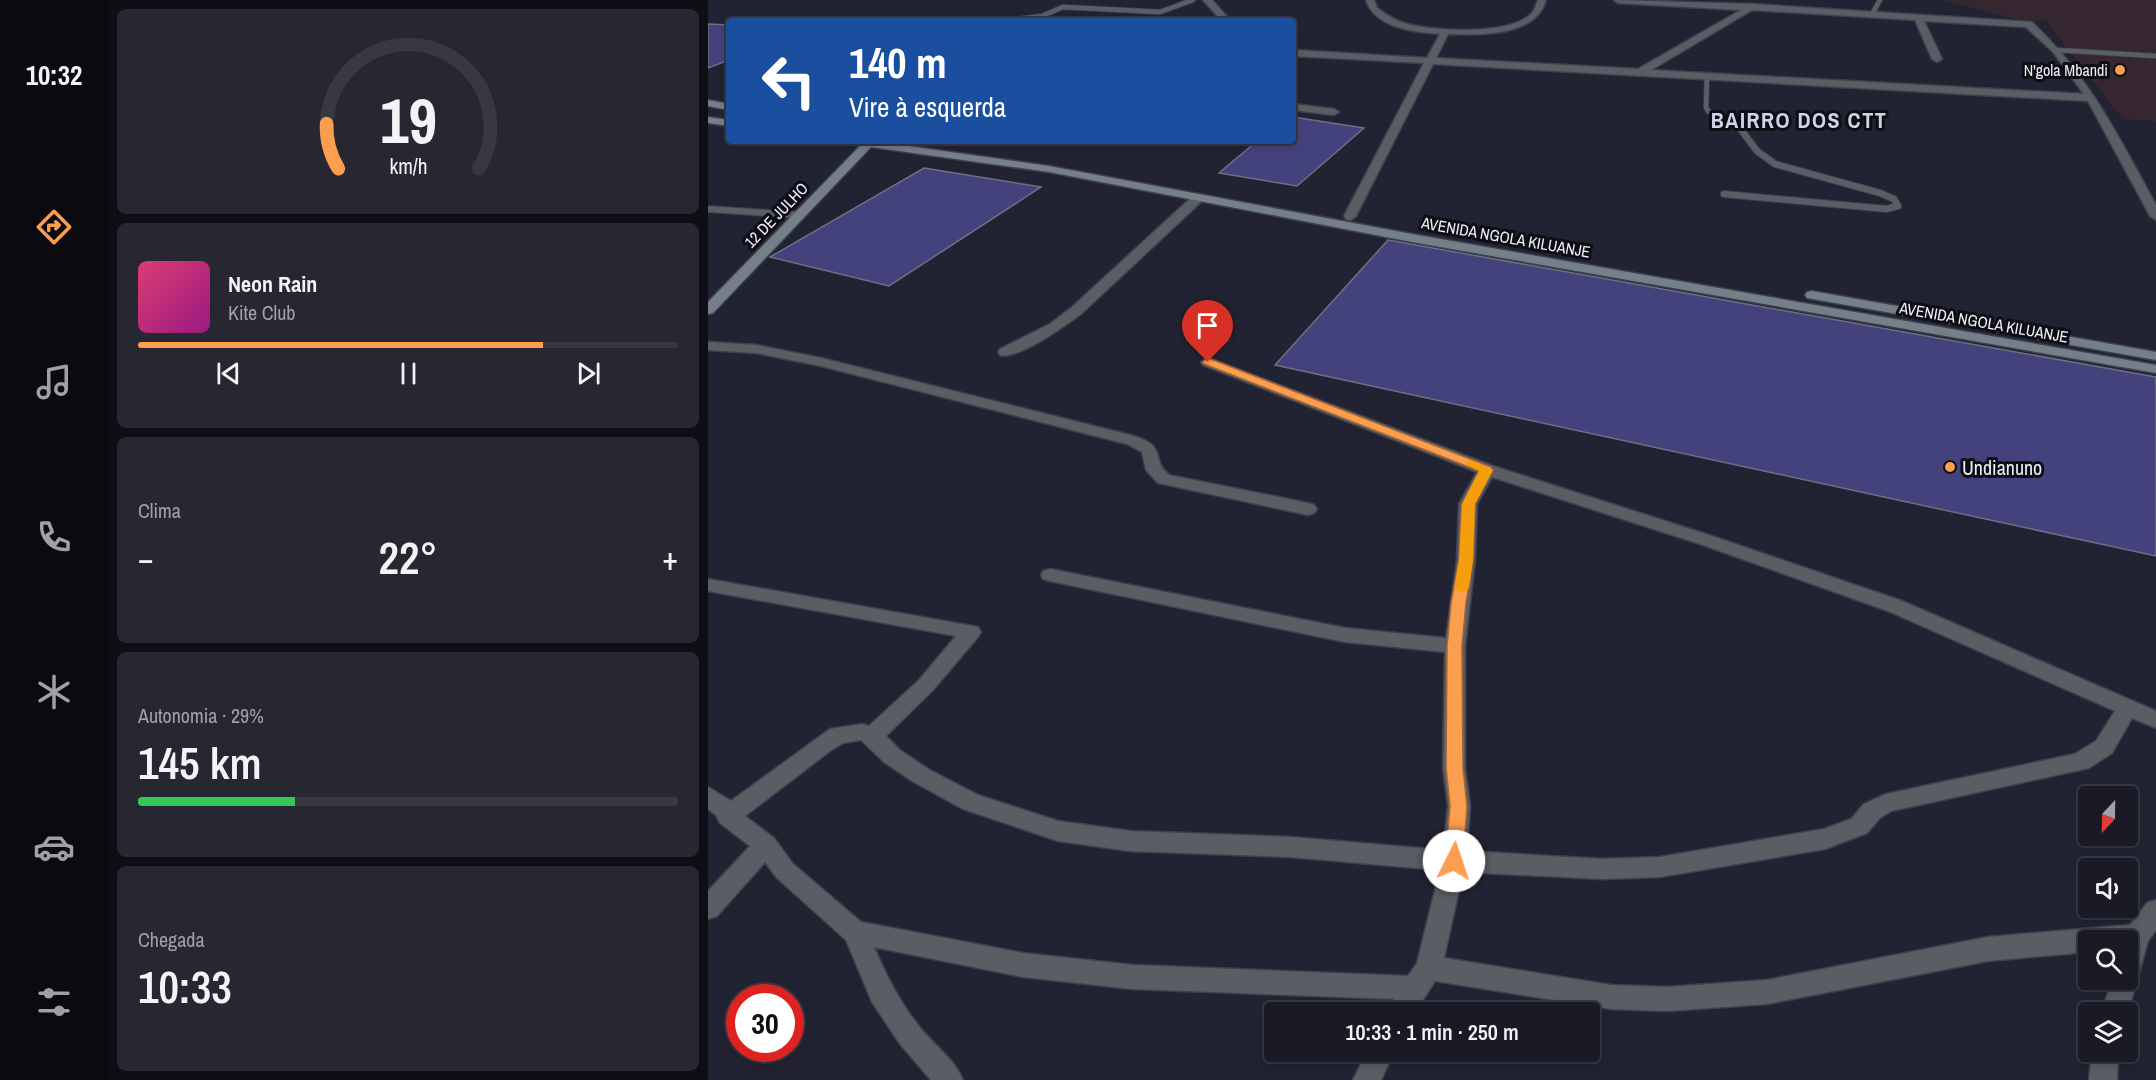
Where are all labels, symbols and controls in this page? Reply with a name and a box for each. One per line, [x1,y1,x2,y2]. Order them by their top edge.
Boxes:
text: 140 m [849,35,947,91]
icon: left [750,42,828,120]
text: 10:32 [26,57,82,93]
place label: N'gola Mbandi [2024,59,2108,81]
marker: N'gola Mbandi [2113,63,2127,77]
text: 19 [380,78,436,162]
text: Vire à esquerda [849,89,1006,125]
district label: BAIRRO DOS CTT [1711,105,1887,135]
text: km/h [389,152,427,181]
street label: 12 DE JULHO [739,177,813,253]
icon: directions [33,206,75,248]
street label: AVENIDA NGOLA KILUANJE [1419,211,1592,263]
text: Neon Rain [228,269,317,299]
street label: AVENIDA NGOLA KILUANJE [1897,296,2070,348]
text: Kite Club [228,299,295,326]
pin [1182,300,1233,362]
icon: arrive [1191,309,1224,342]
icon: previous [212,357,245,390]
icon: pause [392,357,425,390]
icon: next [572,357,605,390]
icon: music [33,361,75,403]
place label: Undianuno [1962,454,2042,481]
marker: Undianuno [1943,460,1957,474]
text: Clima [138,497,181,524]
icon: phone [33,516,75,558]
text: 22° [378,527,438,588]
text: − [138,536,154,580]
text: + [662,536,678,580]
icon: climate [33,671,75,713]
text: Autonomia · 29% [138,702,264,729]
text: 145 km [138,732,262,793]
north arrow [2078,786,2138,846]
map controls [2078,786,2138,1062]
icon: car [33,826,75,868]
position arrow [1422,829,1486,893]
button: sound [2078,858,2138,918]
text: Chegada [138,926,205,953]
button: search [2078,930,2138,990]
text: 10:33 [138,956,232,1017]
icon: filters [33,981,75,1023]
speed limit sign: 30 [726,984,804,1062]
button: layers [2078,1002,2138,1062]
text: 10:33 · 1 min · 250 m [1345,1017,1519,1047]

